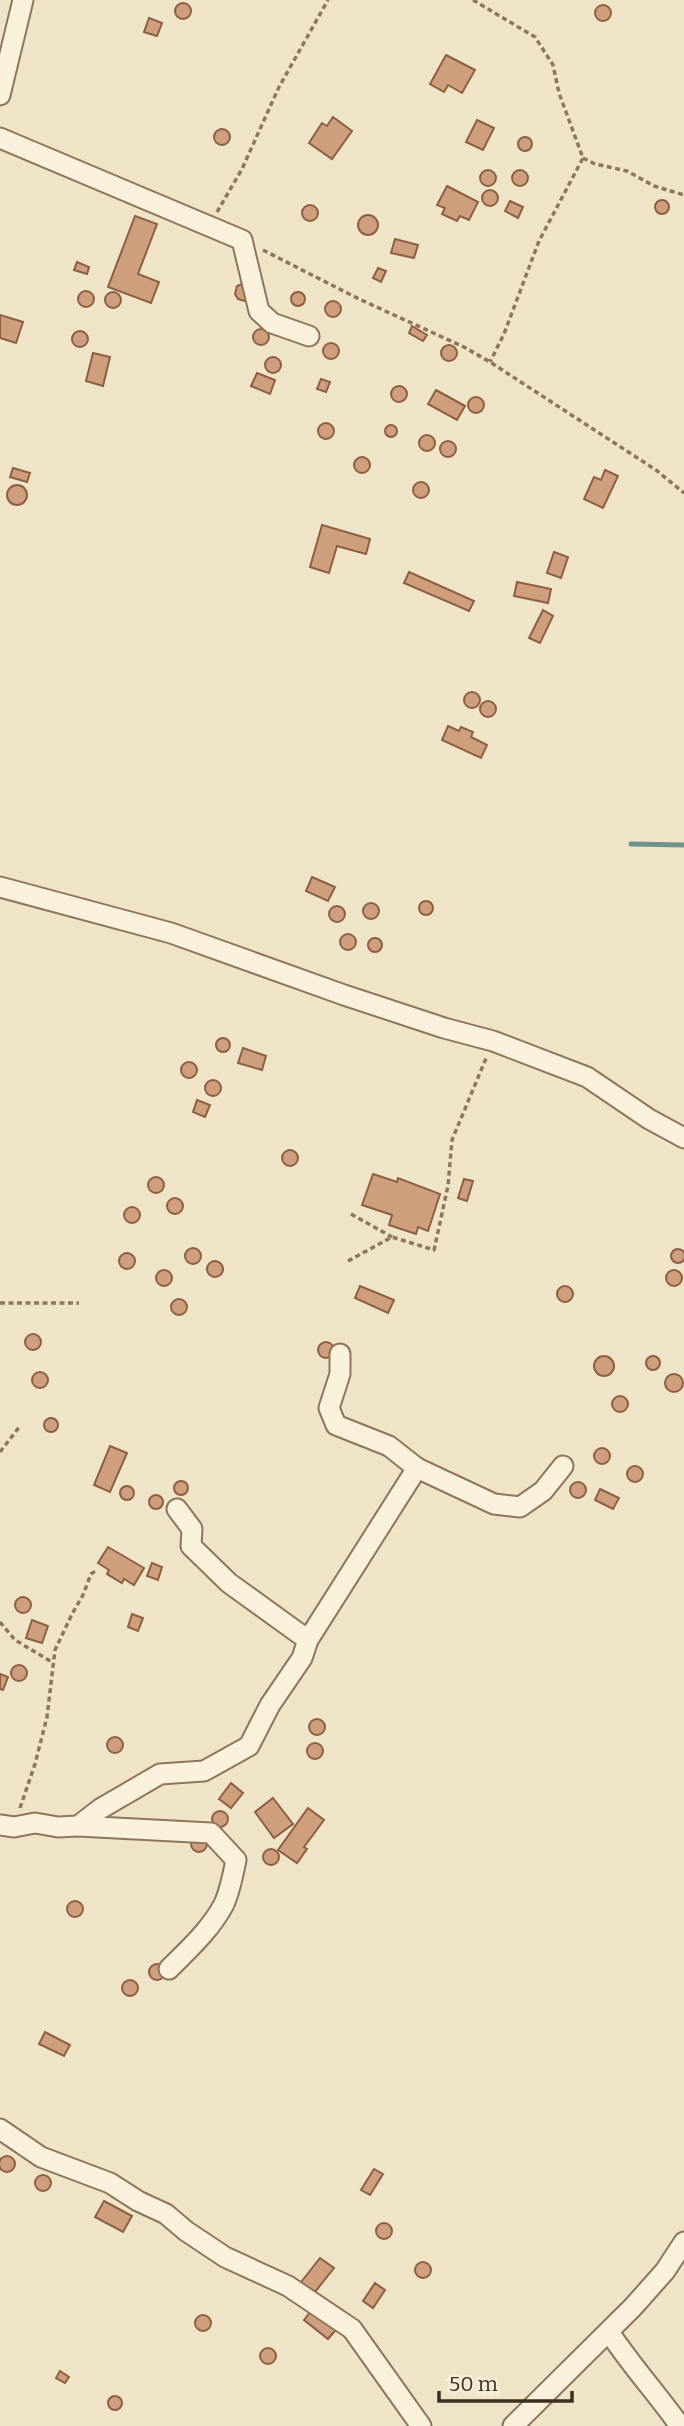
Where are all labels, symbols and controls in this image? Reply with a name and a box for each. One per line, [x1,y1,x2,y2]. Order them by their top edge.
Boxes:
scale bar [439,2360,572,2404]
text: 50 m [449,2371,498,2397]

